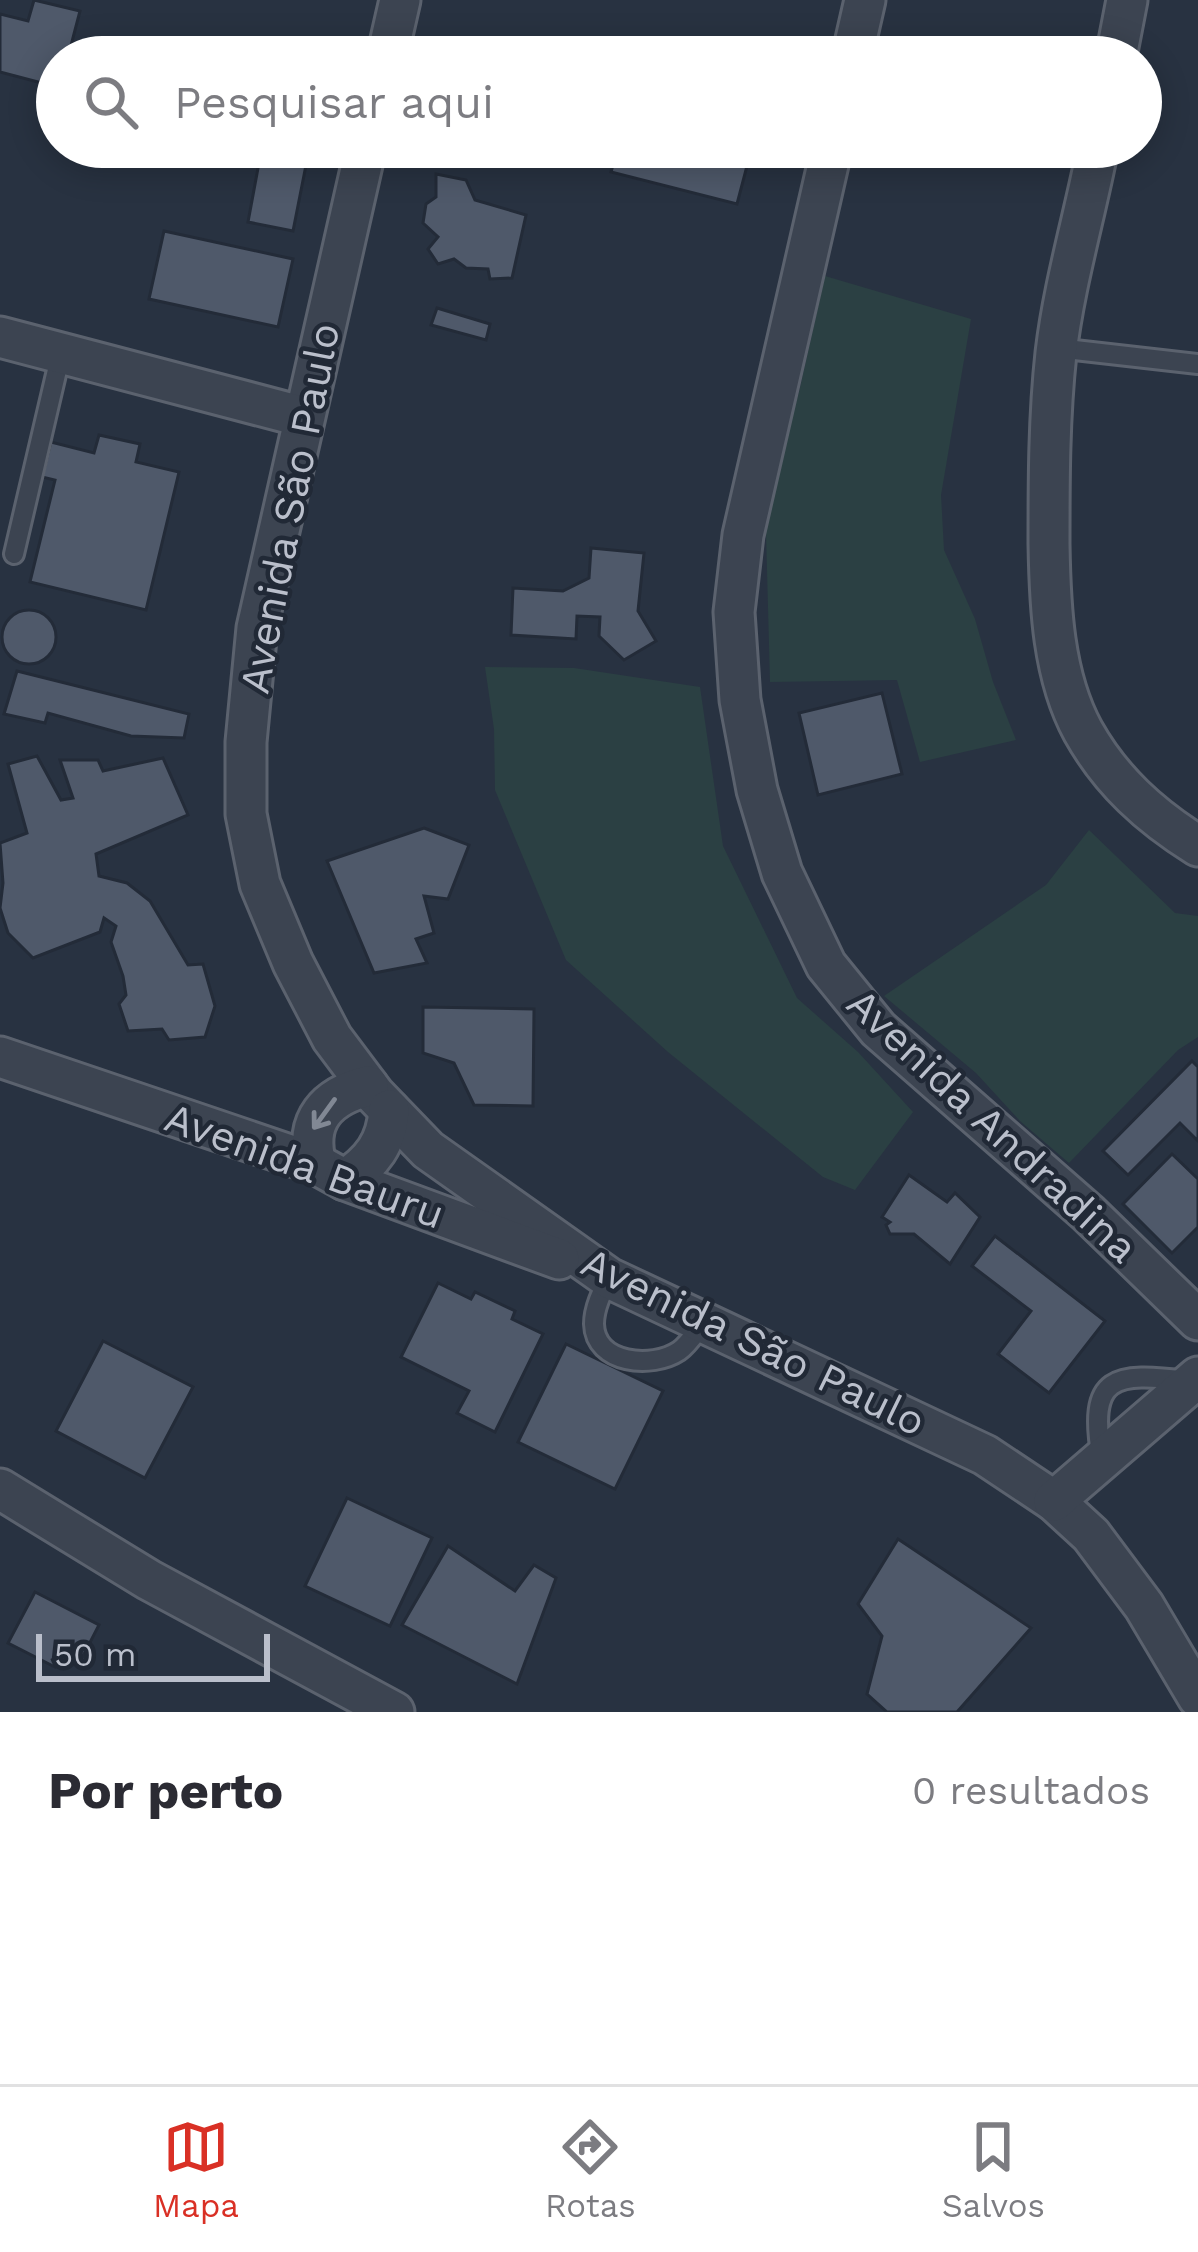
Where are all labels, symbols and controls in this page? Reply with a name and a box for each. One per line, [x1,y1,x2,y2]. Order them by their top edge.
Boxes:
search box [36,36,1162,168]
icon: search [78,69,144,135]
text: Pesquisar aqui [174,76,494,129]
street label: Avenida São Paulo [230,319,349,697]
street label: Avenida Andradina [837,978,1148,1273]
street label: Avenida Bauru [159,1092,451,1239]
one-way arrow [312,1097,337,1129]
street label: Avenida São Paulo [574,1237,934,1446]
scale bar [36,1628,270,1681]
text: 50 m [54,1635,136,1674]
text: Por perto [48,1761,283,1820]
text: 0 resultados [912,1768,1150,1813]
tab: Mapa [153,2114,239,2225]
tab: Rotas [545,2114,636,2225]
tab: Salvos [942,2114,1045,2225]

